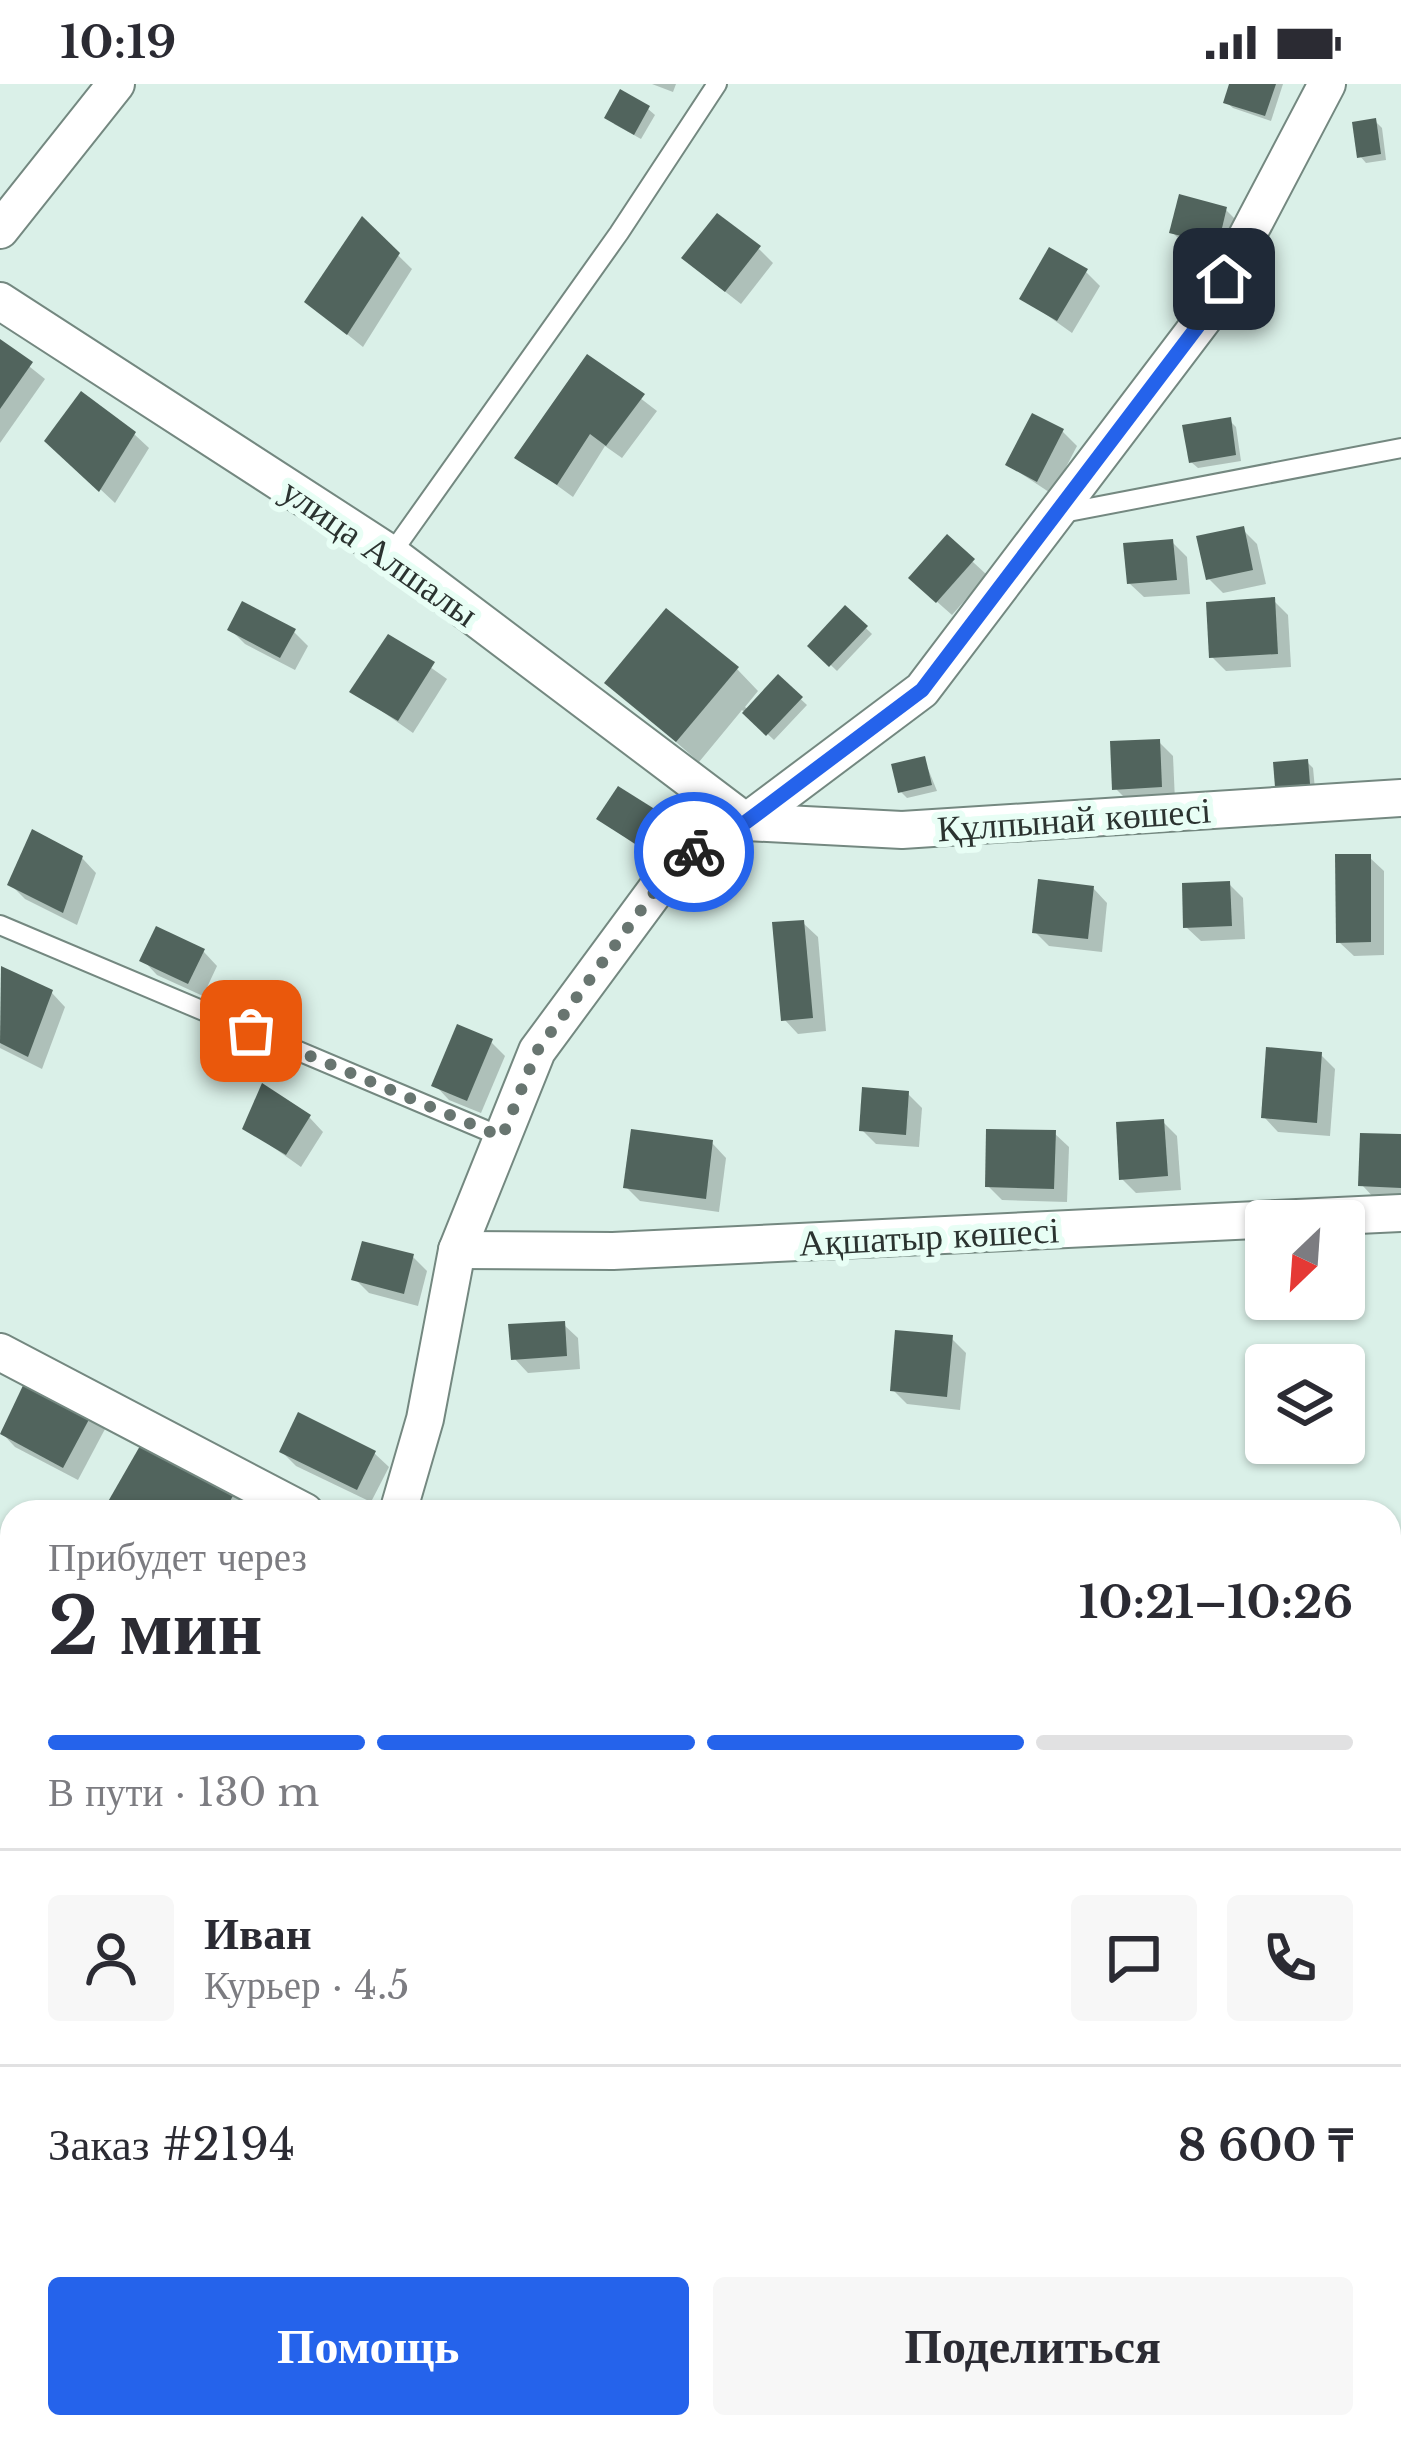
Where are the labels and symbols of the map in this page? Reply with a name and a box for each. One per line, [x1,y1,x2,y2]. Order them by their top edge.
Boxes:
pin [1173,228,1275,330]
street label: улица Алшалы [273,468,487,637]
street label: Құлпынай көшесі [936,787,1212,852]
courier [634,792,754,912]
pin [200,980,302,1082]
north arrow [1245,1200,1365,1320]
street label: Ақшатыр көшесі [798,1207,1060,1266]

